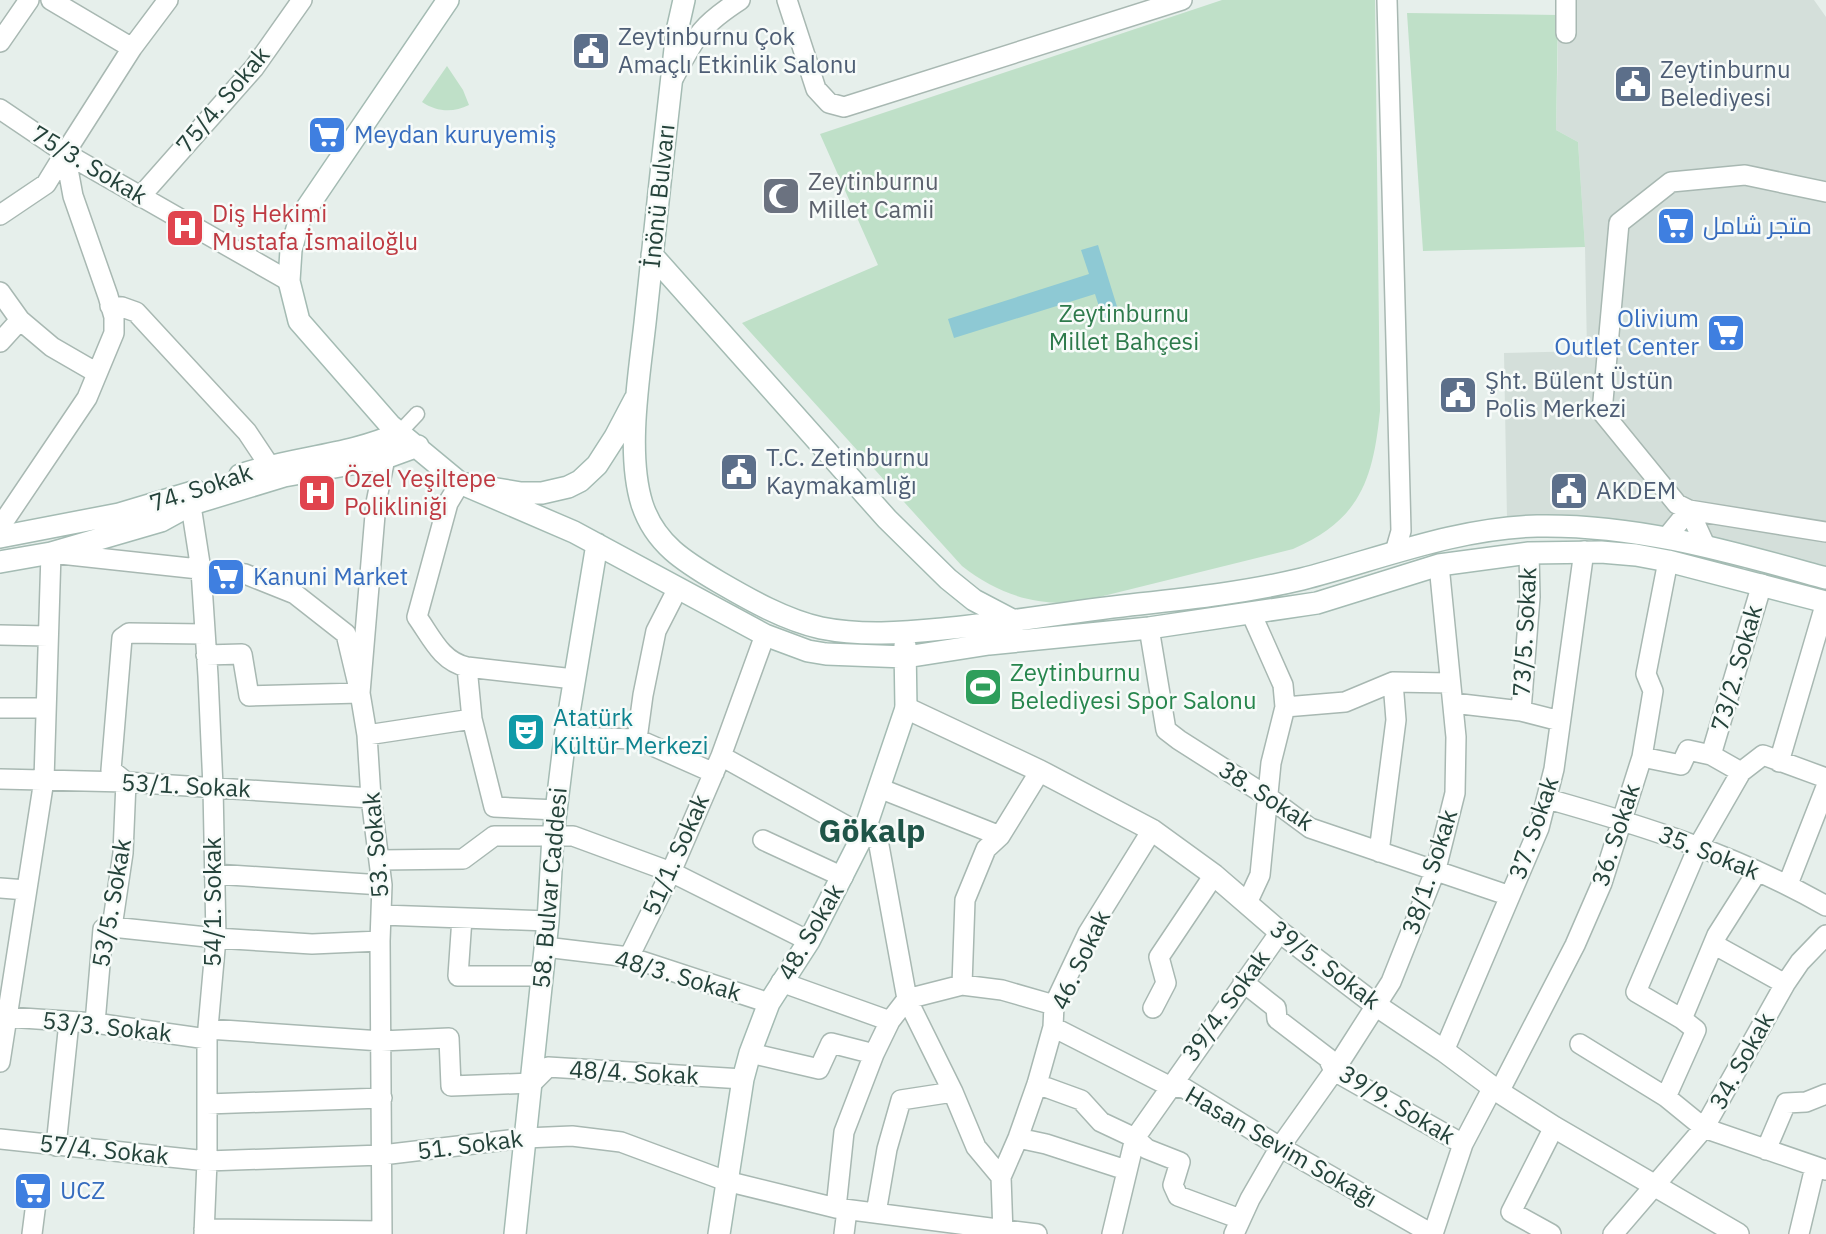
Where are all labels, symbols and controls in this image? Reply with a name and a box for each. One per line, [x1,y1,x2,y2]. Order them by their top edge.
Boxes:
place label: Zeytinburnu Çok Amaçlı Etkinlik Salonu [618,20,857,80]
public building icon: Zeytinburnu Çok Amaçlı Etkinlik Salonu [570,30,612,72]
street label: 75/4. Sokak [168,39,276,159]
place label: Zeytinburnu Belediyesi [1660,53,1791,113]
public building icon: Zeytinburnu Belediyesi [1612,63,1654,105]
supermarket icon: Meydan kuruyemiş [306,114,348,156]
street label: 75/3. Sokak [26,117,154,212]
place label: Meydan kuruyemiş [354,118,557,150]
street label: İnönü Bulvarı [635,122,681,269]
place label: Zeytinburnu Millet Camii [808,165,939,225]
mosque icon: Zeytinburnu Millet Camii [760,175,802,217]
place label: Diş Hekimi Mustafa İsmailoğlu [212,197,418,257]
supermarket icon: متجر شامل [1655,205,1697,247]
hospital icon: Diş Hekimi Mustafa İsmailoğlu [164,207,206,249]
place label: متجر شامل [1703,209,1812,241]
park label: Zeytinburnu Millet Bahçesi [1049,297,1199,357]
place label: Olivium Outlet Center [1554,302,1699,362]
supermarket icon: Olivium Outlet Center [1705,312,1747,354]
place label: Şht. Bülent Üstün Polis Merkezi [1485,364,1673,424]
public building icon: Şht. Bülent Üstün Polis Merkezi [1437,374,1479,416]
place label: T.C. Zetinburnu Kaymakamlığı [766,441,929,501]
public building icon: T.C. Zetinburnu Kaymakamlığı [718,451,760,493]
street label: 74. Sokak [145,455,257,519]
place label: Özel Yeşiltepe Polikliniği [344,462,496,522]
public building icon: AKDEM [1548,470,1590,512]
hospital icon: Özel Yeşiltepe Polikliniği [296,472,338,514]
place label: AKDEM [1596,474,1676,506]
supermarket icon: Kanuni Market [205,556,247,598]
place label: Kanuni Market [253,560,408,592]
street label: 73/5. Sokak [1505,566,1543,698]
street label: 73/2. Sokak [1703,601,1769,735]
place label: Zeytinburnu Belediyesi Spor Salonu [1010,656,1257,716]
sports icon: Zeytinburnu Belediyesi Spor Salonu [962,666,1004,708]
place label: Atatürk Kültür Merkezi [553,701,708,761]
theatre icon: Atatürk Kültür Merkezi [505,711,547,753]
street label: 38. Sokak [1213,753,1320,838]
street label: 53/1. Sokak [120,766,252,804]
street label: 37. Sokak [1501,772,1566,883]
street label: 36. Sokak [1583,779,1647,890]
street label: 58. Bulvar Caddesi [524,786,574,990]
street label: 51/1. Sokak [634,788,716,920]
street label: 53. Sokak [354,790,396,899]
street label: 38/1. Sokak [1394,805,1464,938]
district label: Gökalp [819,809,925,851]
street label: 35. Sokak [1654,817,1765,887]
street label: 53/5. Sokak [84,836,138,970]
street label: 54/1. Sokak [196,837,228,967]
street label: 48. Sokak [770,877,851,986]
street label: 46. Sokak [1043,904,1117,1015]
street label: 39/5. Sokak [1264,912,1387,1016]
street label: 48/3. Sokak [611,942,745,1008]
street label: 39/4. Sokak [1174,943,1277,1067]
street label: 53/3. Sokak [41,1003,174,1049]
street label: 34. Sokak [1701,1006,1781,1115]
street label: 48/4. Sokak [568,1053,700,1091]
street label: 39/9. Sokak [1334,1057,1462,1152]
street label: Hasan Sevim Sokağı [1180,1078,1383,1214]
street label: 51. Sokak [415,1122,525,1166]
street label: 57/4. Sokak [38,1126,171,1172]
supermarket icon: UCZ [12,1170,54,1212]
place label: UCZ [60,1174,105,1206]

